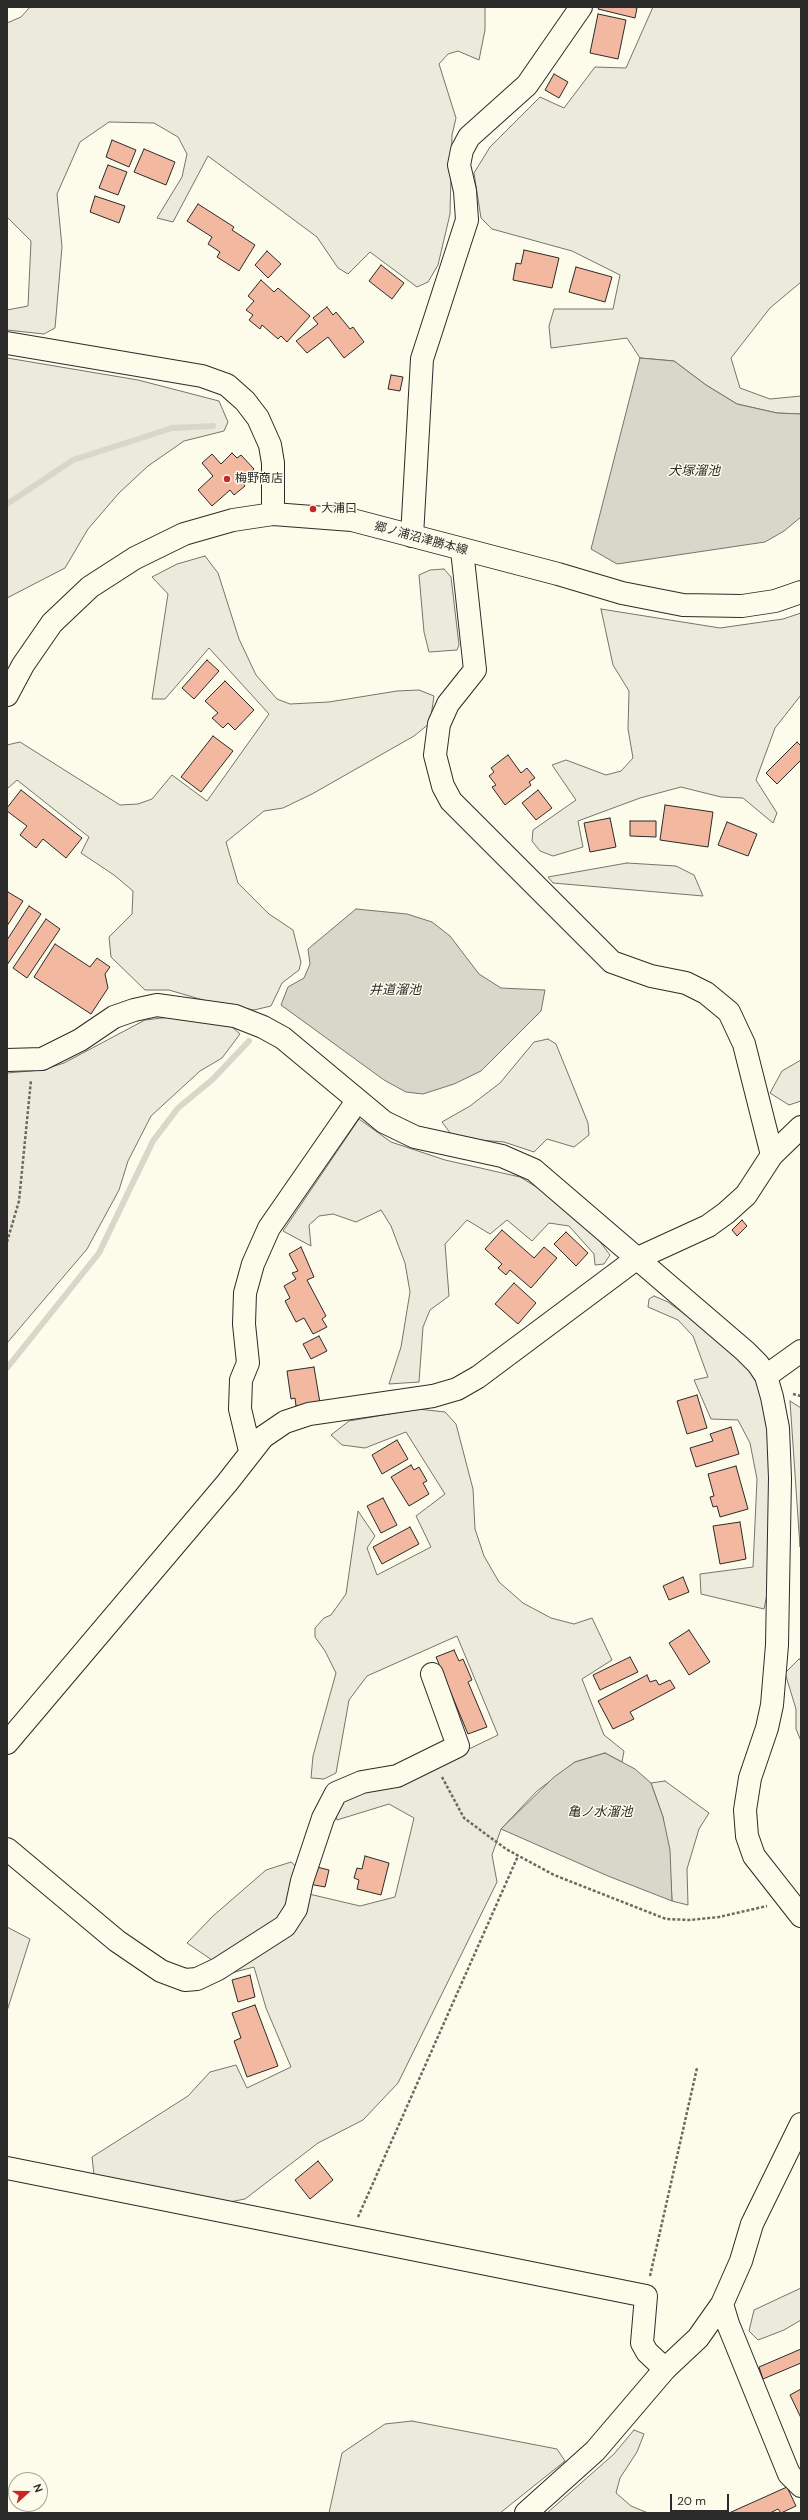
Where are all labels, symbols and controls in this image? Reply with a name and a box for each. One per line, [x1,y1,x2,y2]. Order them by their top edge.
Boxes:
water label: 犬塚溜池 [668,464,720,480]
place label: 梅野商店 [235,472,283,486]
marker: 梅野商店 [222,474,232,484]
place label: 大浦口 [321,502,357,516]
marker: 大浦口 [308,504,318,514]
street label: 郷ノ浦沼津勝本線 [373,520,469,558]
water label: 井道溜池 [369,983,421,999]
water label: 亀ノ水溜池 [568,1805,632,1821]
north arrow [8,2472,48,2512]
text: N [30,2482,46,2494]
scale bar [672,2486,731,2512]
text: 20 m [677,2493,706,2509]

